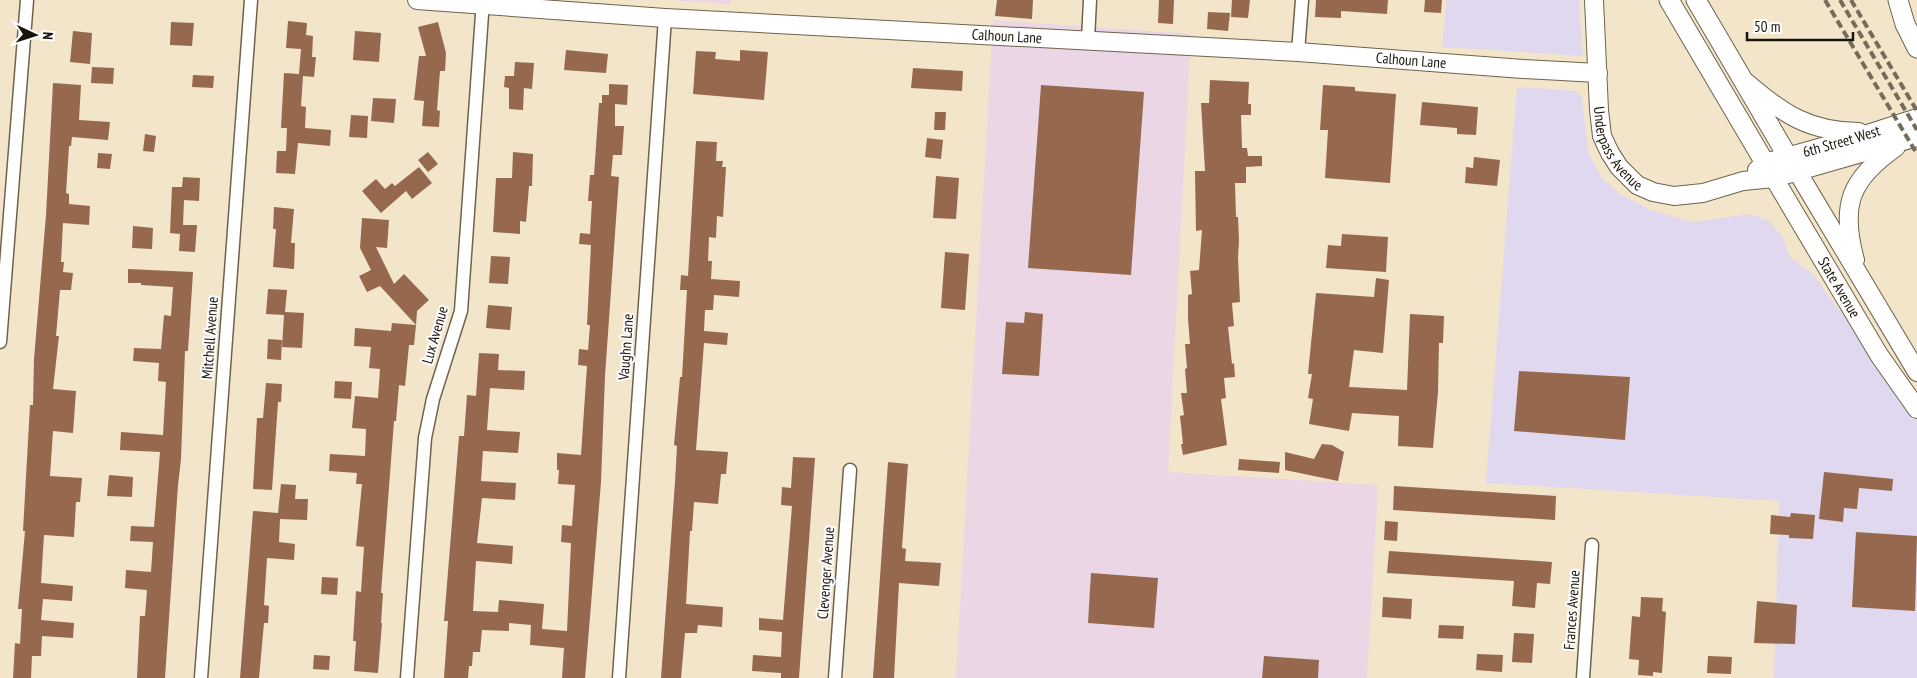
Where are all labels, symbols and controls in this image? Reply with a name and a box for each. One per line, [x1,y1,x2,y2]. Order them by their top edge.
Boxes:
north arrow [10,10,60,60]
scale bar [1747,10,1853,42]
text: 50 m [1754,17,1780,36]
street label: Calhoun Lane [971,24,1043,47]
text: N [39,32,57,40]
street label: Calhoun Lane [1375,48,1447,72]
street label: Underpass Avenue [1590,105,1645,195]
street label: 6th Street West [1800,121,1882,161]
street label: State Avenue [1814,253,1865,321]
street label: Mitchell Avenue [197,296,222,380]
street label: Lux Avenue [417,304,452,366]
street label: Vaughn Lane [614,313,637,382]
street label: Clevenger Avenue [813,526,838,620]
street label: Frances Avenue [1559,569,1584,651]

